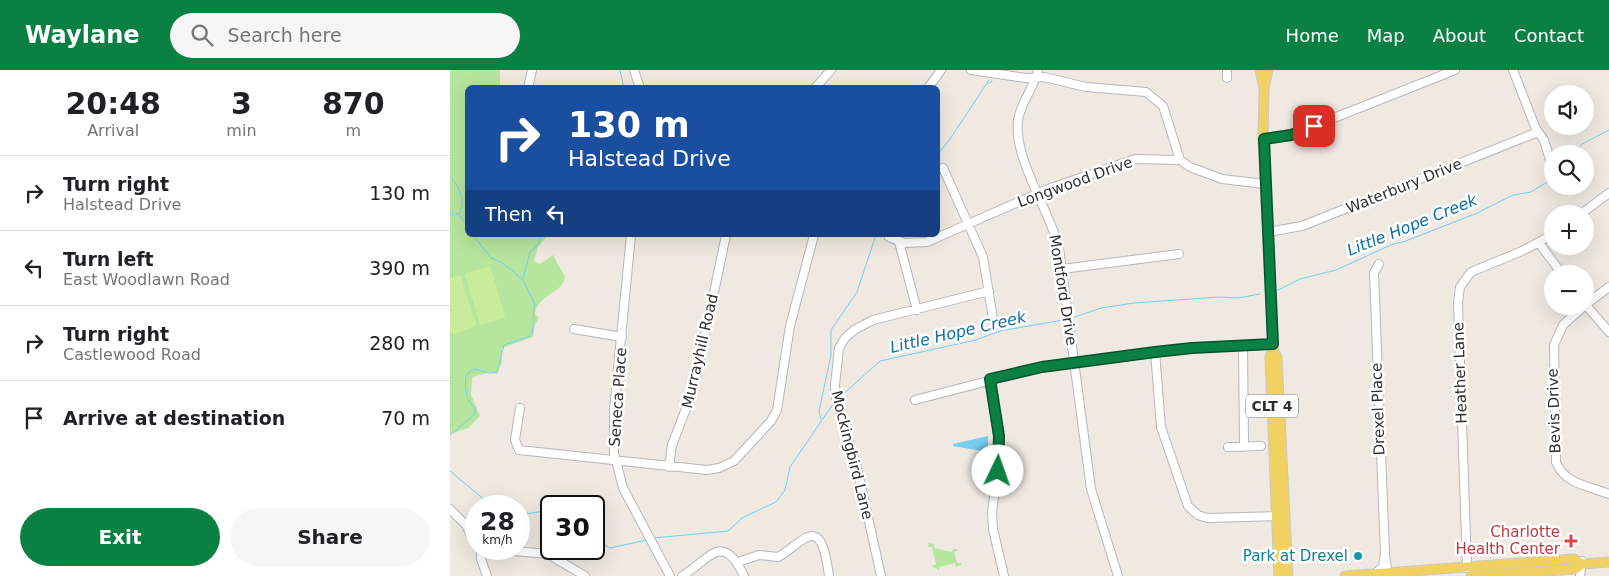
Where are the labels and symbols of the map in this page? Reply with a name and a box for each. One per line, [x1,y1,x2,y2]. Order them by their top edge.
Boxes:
pin [1293,105,1335,147]
street label: Longwood Drive [1015,153,1135,211]
street label: Waterbury Drive [1344,155,1464,217]
water label: Little Hope Creek [1344,190,1481,260]
street label: Montford Drive [1045,233,1081,347]
street label: Murrayhill Road [678,292,722,410]
water label: Little Hope Creek [888,307,1029,357]
street label: Heather Lane [1449,322,1471,424]
street label: Seneca Place [606,347,630,447]
street label: Drexel Place [1367,362,1389,456]
street label: Bevis Drive [1544,368,1564,454]
street label: Mockingbird Lane [827,389,877,521]
road number: CLT 4 [1246,394,1298,418]
position arrow [971,444,1023,496]
speed limit sign: 30 [540,495,605,560]
place label: Charlotte Health Center [1455,523,1561,558]
marker: Charlotte Health Center [1564,534,1578,548]
place label: Park at Drexel [1243,547,1348,565]
marker: Park at Drexel [1352,550,1364,562]

